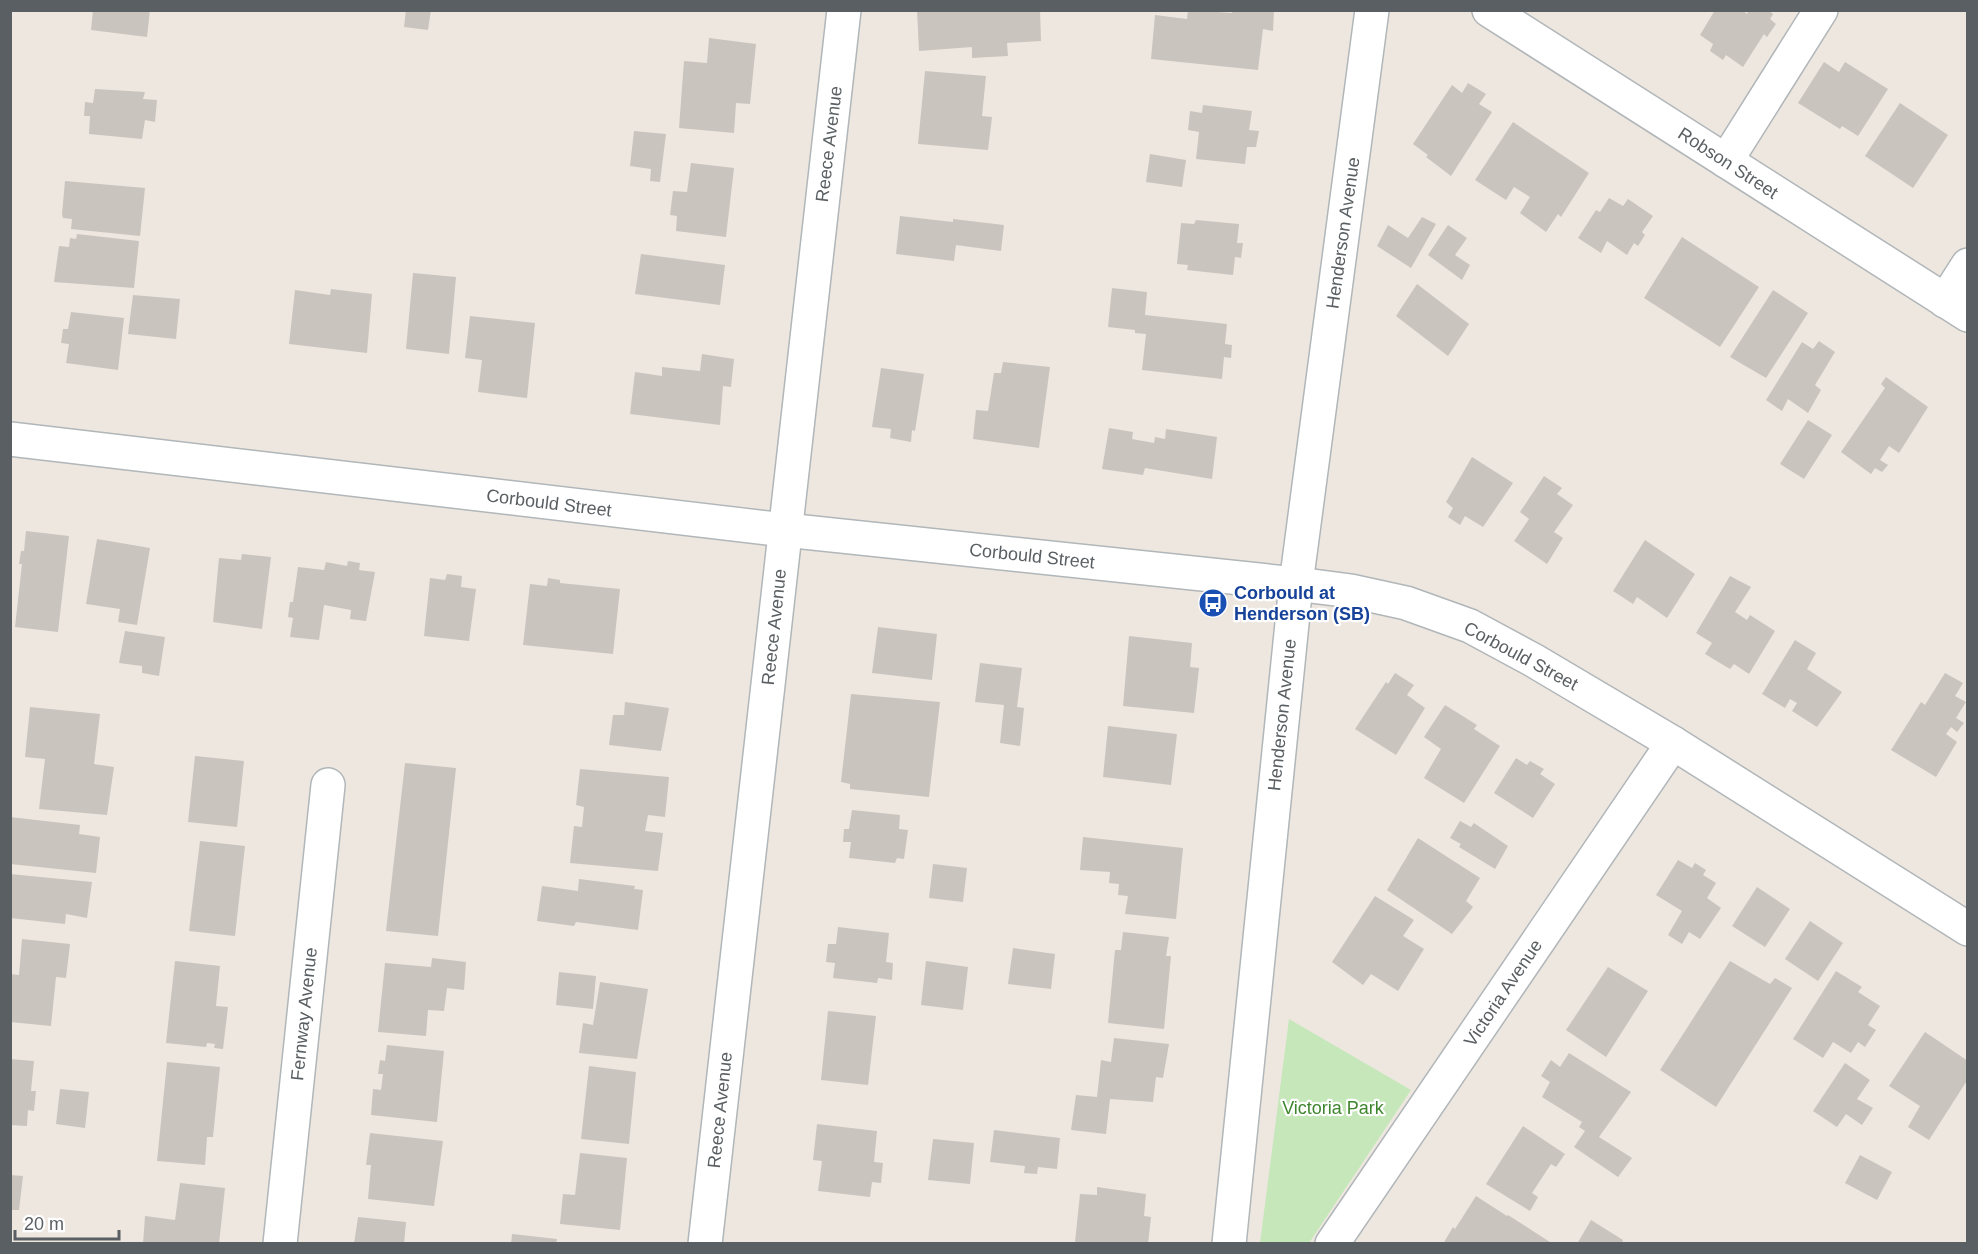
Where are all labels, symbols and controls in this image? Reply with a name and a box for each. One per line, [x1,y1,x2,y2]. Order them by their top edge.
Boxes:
street label: Reece Avenue [812,85,846,203]
street label: Robson Street [1674,123,1782,203]
street label: Henderson Avenue [1322,156,1364,310]
street label: Corbould Street [485,485,613,521]
street label: Corbould Street [968,539,1096,573]
street label: Reece Avenue [758,568,790,686]
place label: Corbould at Henderson (SB) [1234,583,1370,624]
bus stop icon: Corbould at Henderson (SB) [1197,587,1229,619]
street label: Corbould Street [1461,618,1581,694]
street label: Henderson Avenue [1264,638,1300,792]
street label: Victoria Avenue [1460,936,1546,1050]
street label: Fernway Avenue [287,946,321,1082]
street label: Reece Avenue [704,1051,736,1169]
park label: Victoria Park [1282,1098,1385,1118]
scale bar [15,1203,118,1241]
text: 20 m [24,1214,64,1234]

